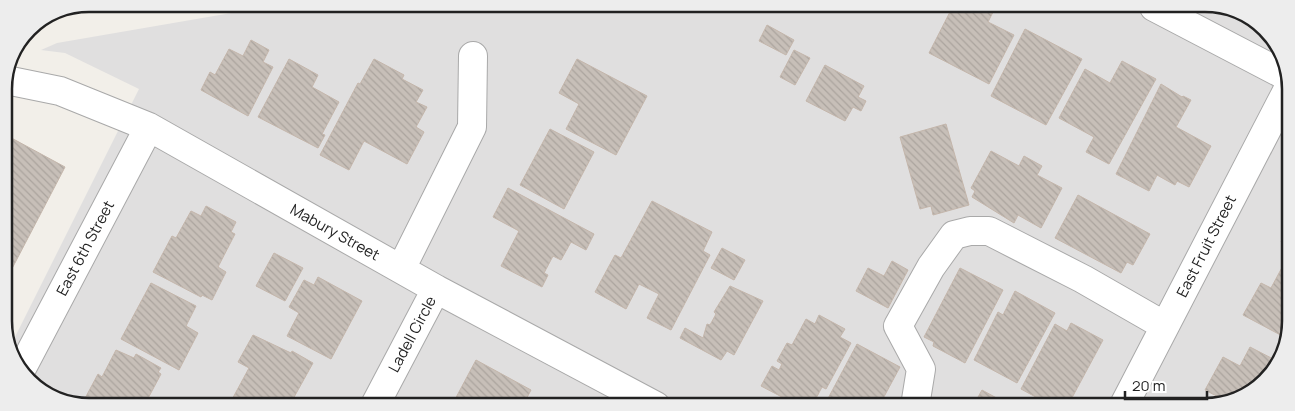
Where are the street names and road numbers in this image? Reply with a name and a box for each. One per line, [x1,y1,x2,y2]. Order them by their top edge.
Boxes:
street label: East Fruit Street [1171,191,1241,301]
street label: East 6th Street [51,197,119,299]
street label: Mabury Street [287,199,383,265]
street label: Ladell Circle [383,292,441,376]

